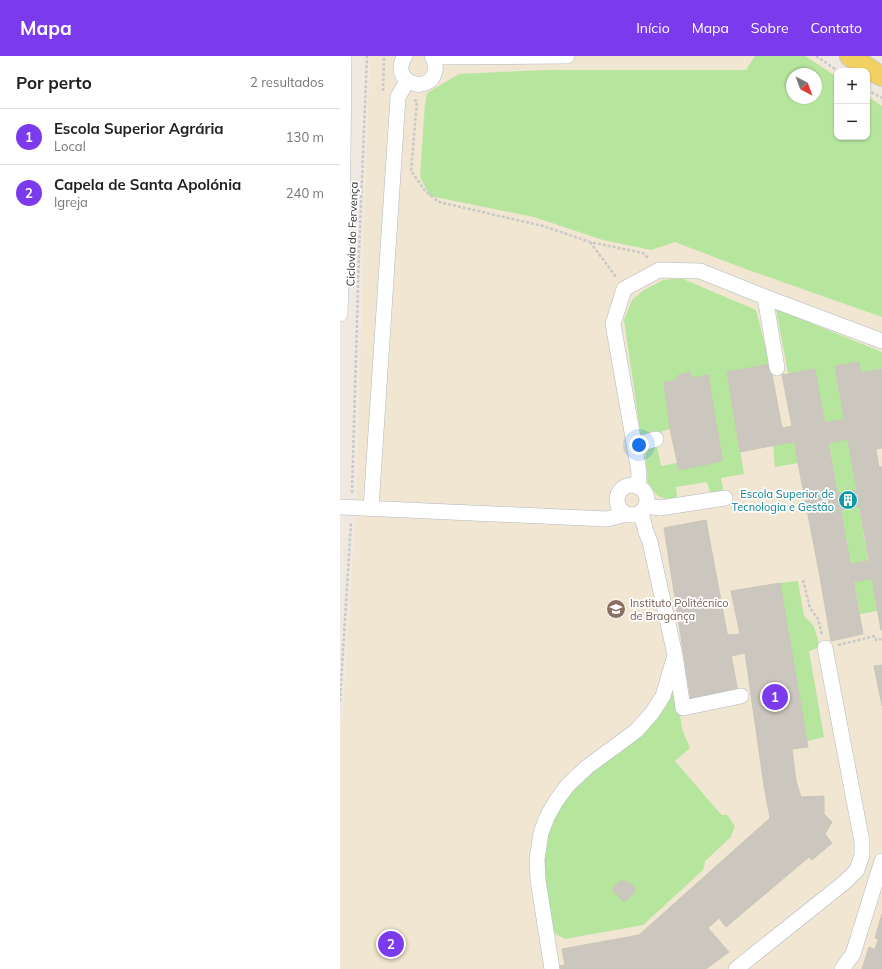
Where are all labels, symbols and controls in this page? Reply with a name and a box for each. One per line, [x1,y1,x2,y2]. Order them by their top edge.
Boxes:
text: Mapa [20,16,72,40]
text: Início [636,19,670,37]
text: Mapa [692,19,729,37]
text: Sobre [751,19,789,37]
text: Contato [811,19,862,37]
north arrow [786,68,822,104]
map controls [834,68,870,140]
button: + [834,68,870,104]
text: Por perto [16,72,92,93]
text: 2 resultados [250,74,324,90]
button: − [834,104,870,140]
text: Escola Superior Agrária [54,119,224,138]
text: 1 [25,129,33,145]
text: 130 m [286,129,324,145]
text: Local [54,138,86,154]
text: Capela de Santa Apolónia [54,175,241,194]
street label: Ciclovia do Fervença [343,182,361,286]
text: 2 [25,185,33,201]
text: 240 m [286,185,324,201]
text: Igreja [54,194,88,210]
your location [629,435,649,455]
place label: Escola Superior de Tecnologia e Gestão [731,487,834,514]
building icon: Escola Superior de Tecnologia e Gestão [837,489,859,511]
place label: Instituto Politécnico de Bragança [630,596,729,623]
school or university icon: Instituto Politécnico de Bragança [605,598,627,620]
pin: 1 [762,682,788,712]
pin: 2 [378,929,404,959]

